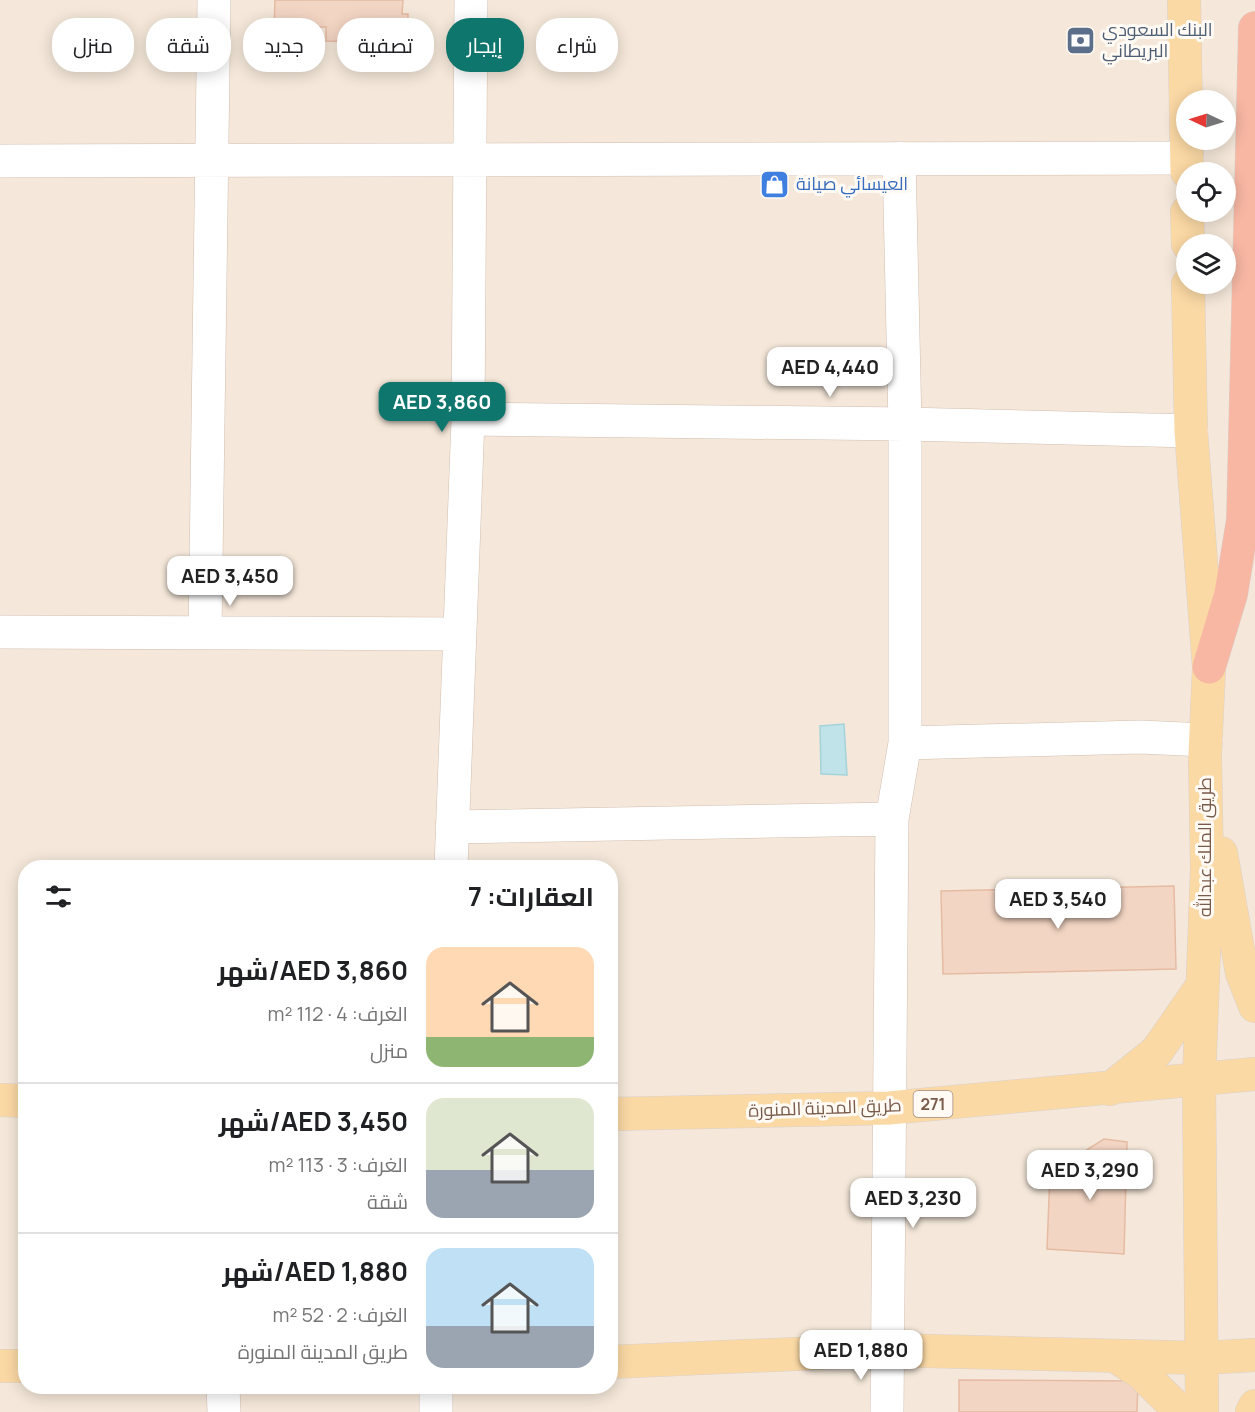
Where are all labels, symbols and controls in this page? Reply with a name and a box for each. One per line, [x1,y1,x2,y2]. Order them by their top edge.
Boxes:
place label: البنك السعودي البريطاني [1102,17,1213,65]
chip: منزل [52,18,134,72]
chip: شقة [146,18,231,72]
chip: جديد [243,18,325,72]
chip: تصفية [337,18,434,72]
chip: إيجار [446,18,524,72]
chip: شراء [536,18,618,72]
bank icon: البنك السعودي البريطاني [1065,24,1097,56]
north arrow [1176,90,1236,150]
map controls [1176,90,1236,294]
button: locate [1176,162,1236,222]
shop icon: العيسائي صيانة [759,168,791,200]
place label: العيسائي صيانة [796,171,908,198]
button: layers [1176,234,1236,294]
pin: AED 4,440 [761,347,899,398]
text: AED 4,440 [781,353,879,380]
pin: AED 3,860 [373,382,511,433]
text: AED 3,860 [393,388,491,415]
pin: AED 3,450 [161,556,299,607]
text: AED 3,450 [181,562,279,589]
street label: طريق الملك عبدالله [1192,777,1217,917]
text: العقارات: 7 [468,878,594,914]
pin: AED 3,540 [989,879,1127,930]
icon: filters [42,880,75,913]
text: AED 3,540 [1009,885,1107,912]
text: AED 3,860/شهر [218,952,408,988]
icon: home [474,971,546,1043]
text: الغرف: 4 · 112 m² [267,1000,408,1027]
text: منزل [370,1037,408,1064]
road number: 271 [914,1091,952,1117]
street label: طريق المدينة المنورة [748,1092,902,1123]
text: AED 3,450/شهر [219,1103,408,1139]
icon: home [474,1122,546,1194]
pin: AED 3,290 [1021,1150,1159,1201]
text: الغرف: 3 · 113 m² [269,1151,408,1178]
text: AED 3,290 [1041,1156,1139,1183]
pin: AED 3,230 [844,1178,982,1229]
text: AED 3,230 [864,1184,962,1211]
text: شقة [367,1188,408,1215]
text: AED 1,880/شهر [223,1253,408,1289]
icon: home [474,1272,546,1344]
text: الغرف: 2 · 52 m² [272,1301,408,1328]
pin: AED 1,880 [792,1330,930,1381]
text: AED 1,880 [814,1336,908,1363]
text: طريق المدينة المنورة [238,1338,408,1365]

